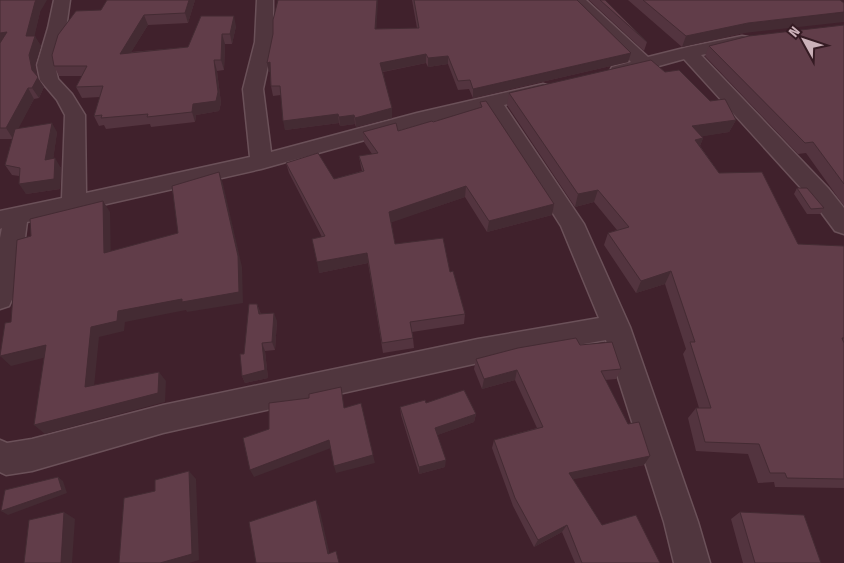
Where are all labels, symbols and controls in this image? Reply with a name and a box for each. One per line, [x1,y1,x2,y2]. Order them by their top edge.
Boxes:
north arrow [779,15,829,65]
text: N [785,23,804,41]

